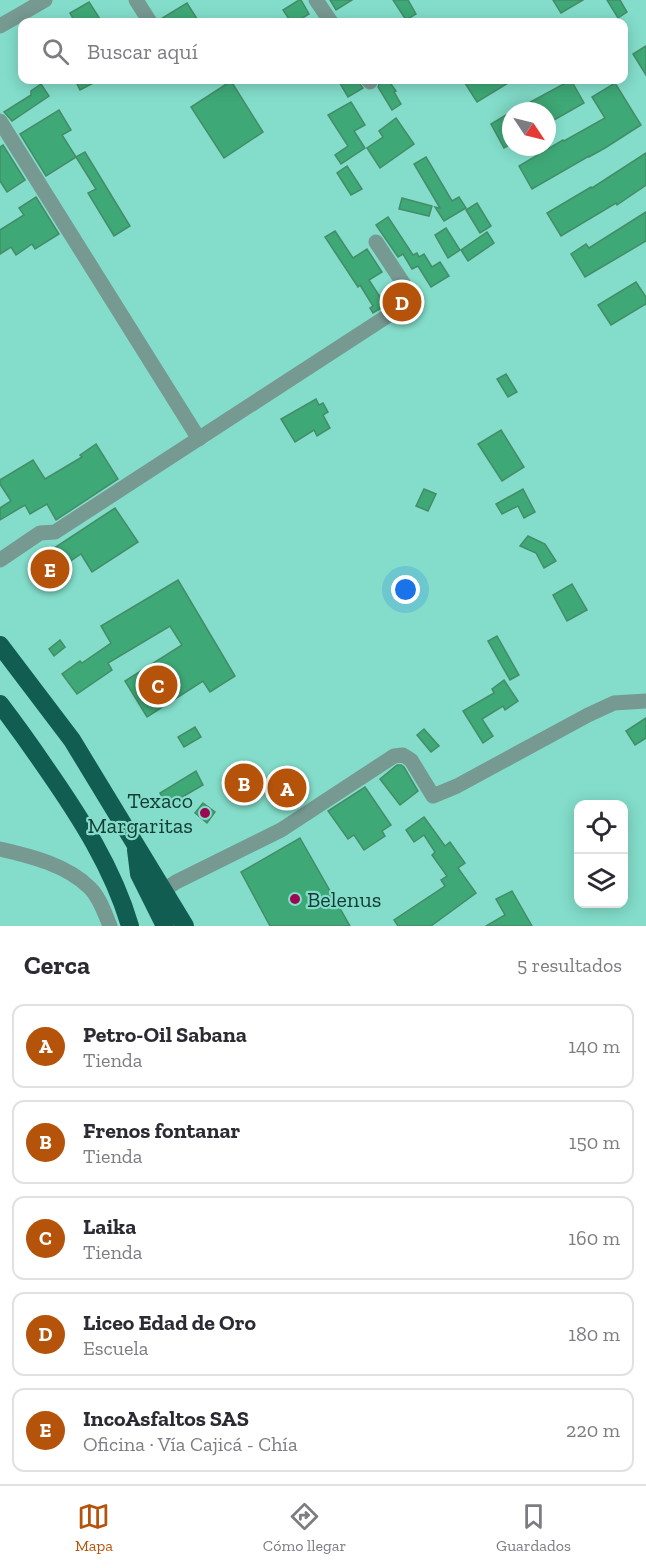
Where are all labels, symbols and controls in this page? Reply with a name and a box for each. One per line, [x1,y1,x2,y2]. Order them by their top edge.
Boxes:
search box [18,18,628,84]
icon: search [39,35,72,68]
text: Buscar aquí [87,38,198,65]
north arrow [502,102,556,156]
pin: D [382,280,422,324]
pin: E [31,546,70,592]
your location [391,575,420,604]
pin: C [138,662,178,708]
pin: B [224,760,264,806]
pin: A [268,766,306,810]
place label: Texaco Margaritas [87,787,193,839]
map controls [574,800,628,908]
button: locate [574,800,628,854]
marker: Texaco Margaritas [198,806,212,820]
button: layers [574,854,628,908]
place label: Belenus [307,886,381,913]
marker: Belenus [288,892,302,906]
text: Cerca [24,949,90,981]
text: 5 resultados [517,953,622,977]
text: Petro-Oil Sabana [83,1021,247,1048]
text: A [39,1034,52,1058]
text: 140 m [568,1034,620,1058]
text: Tienda [83,1048,143,1072]
text: Frenos fontanar [83,1117,240,1144]
text: B [39,1130,52,1154]
text: 150 m [569,1130,620,1154]
text: Tienda [83,1144,143,1168]
text: Laika [83,1213,136,1240]
text: C [39,1226,52,1250]
text: 160 m [568,1226,620,1250]
text: Tienda [83,1240,143,1264]
text: Liceo Edad de Oro [83,1309,256,1336]
text: D [39,1322,52,1346]
text: 180 m [568,1322,620,1346]
text: Escuela [83,1336,148,1360]
text: IncoAsfaltos SAS [83,1405,249,1432]
text: E [40,1418,51,1442]
text: 220 m [566,1418,620,1442]
text: Oficina · Vía Cajicá - Chía [83,1432,298,1456]
tab: Mapa [75,1500,113,1555]
tab: Cómo llegar [263,1500,346,1555]
tab: Guardados [496,1500,571,1555]

